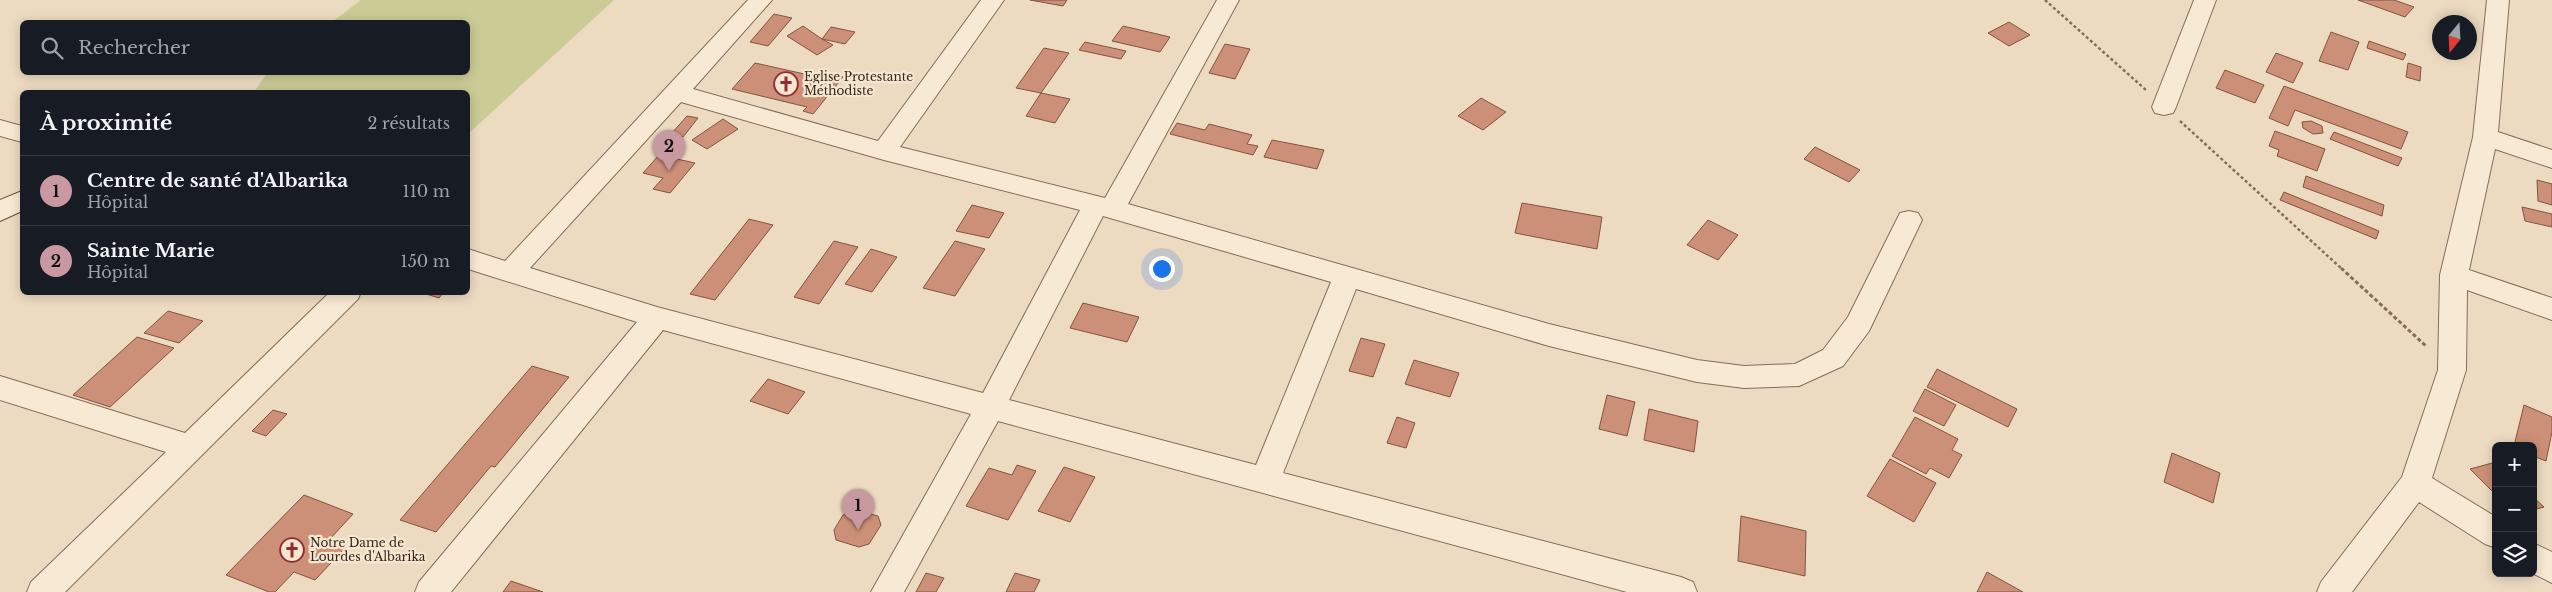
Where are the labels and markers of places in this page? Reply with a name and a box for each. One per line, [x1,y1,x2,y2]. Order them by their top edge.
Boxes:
place label: Eglise Protestante Méthodiste [804,69,913,98]
church icon: Eglise Protestante Méthodiste [773,71,799,97]
pin: 2 [653,130,685,171]
pin: 1 [842,489,874,530]
place label: Notre Dame de Lourdes d'Albarika [310,535,426,564]
church icon: Notre Dame de Lourdes d'Albarika [279,537,305,563]

